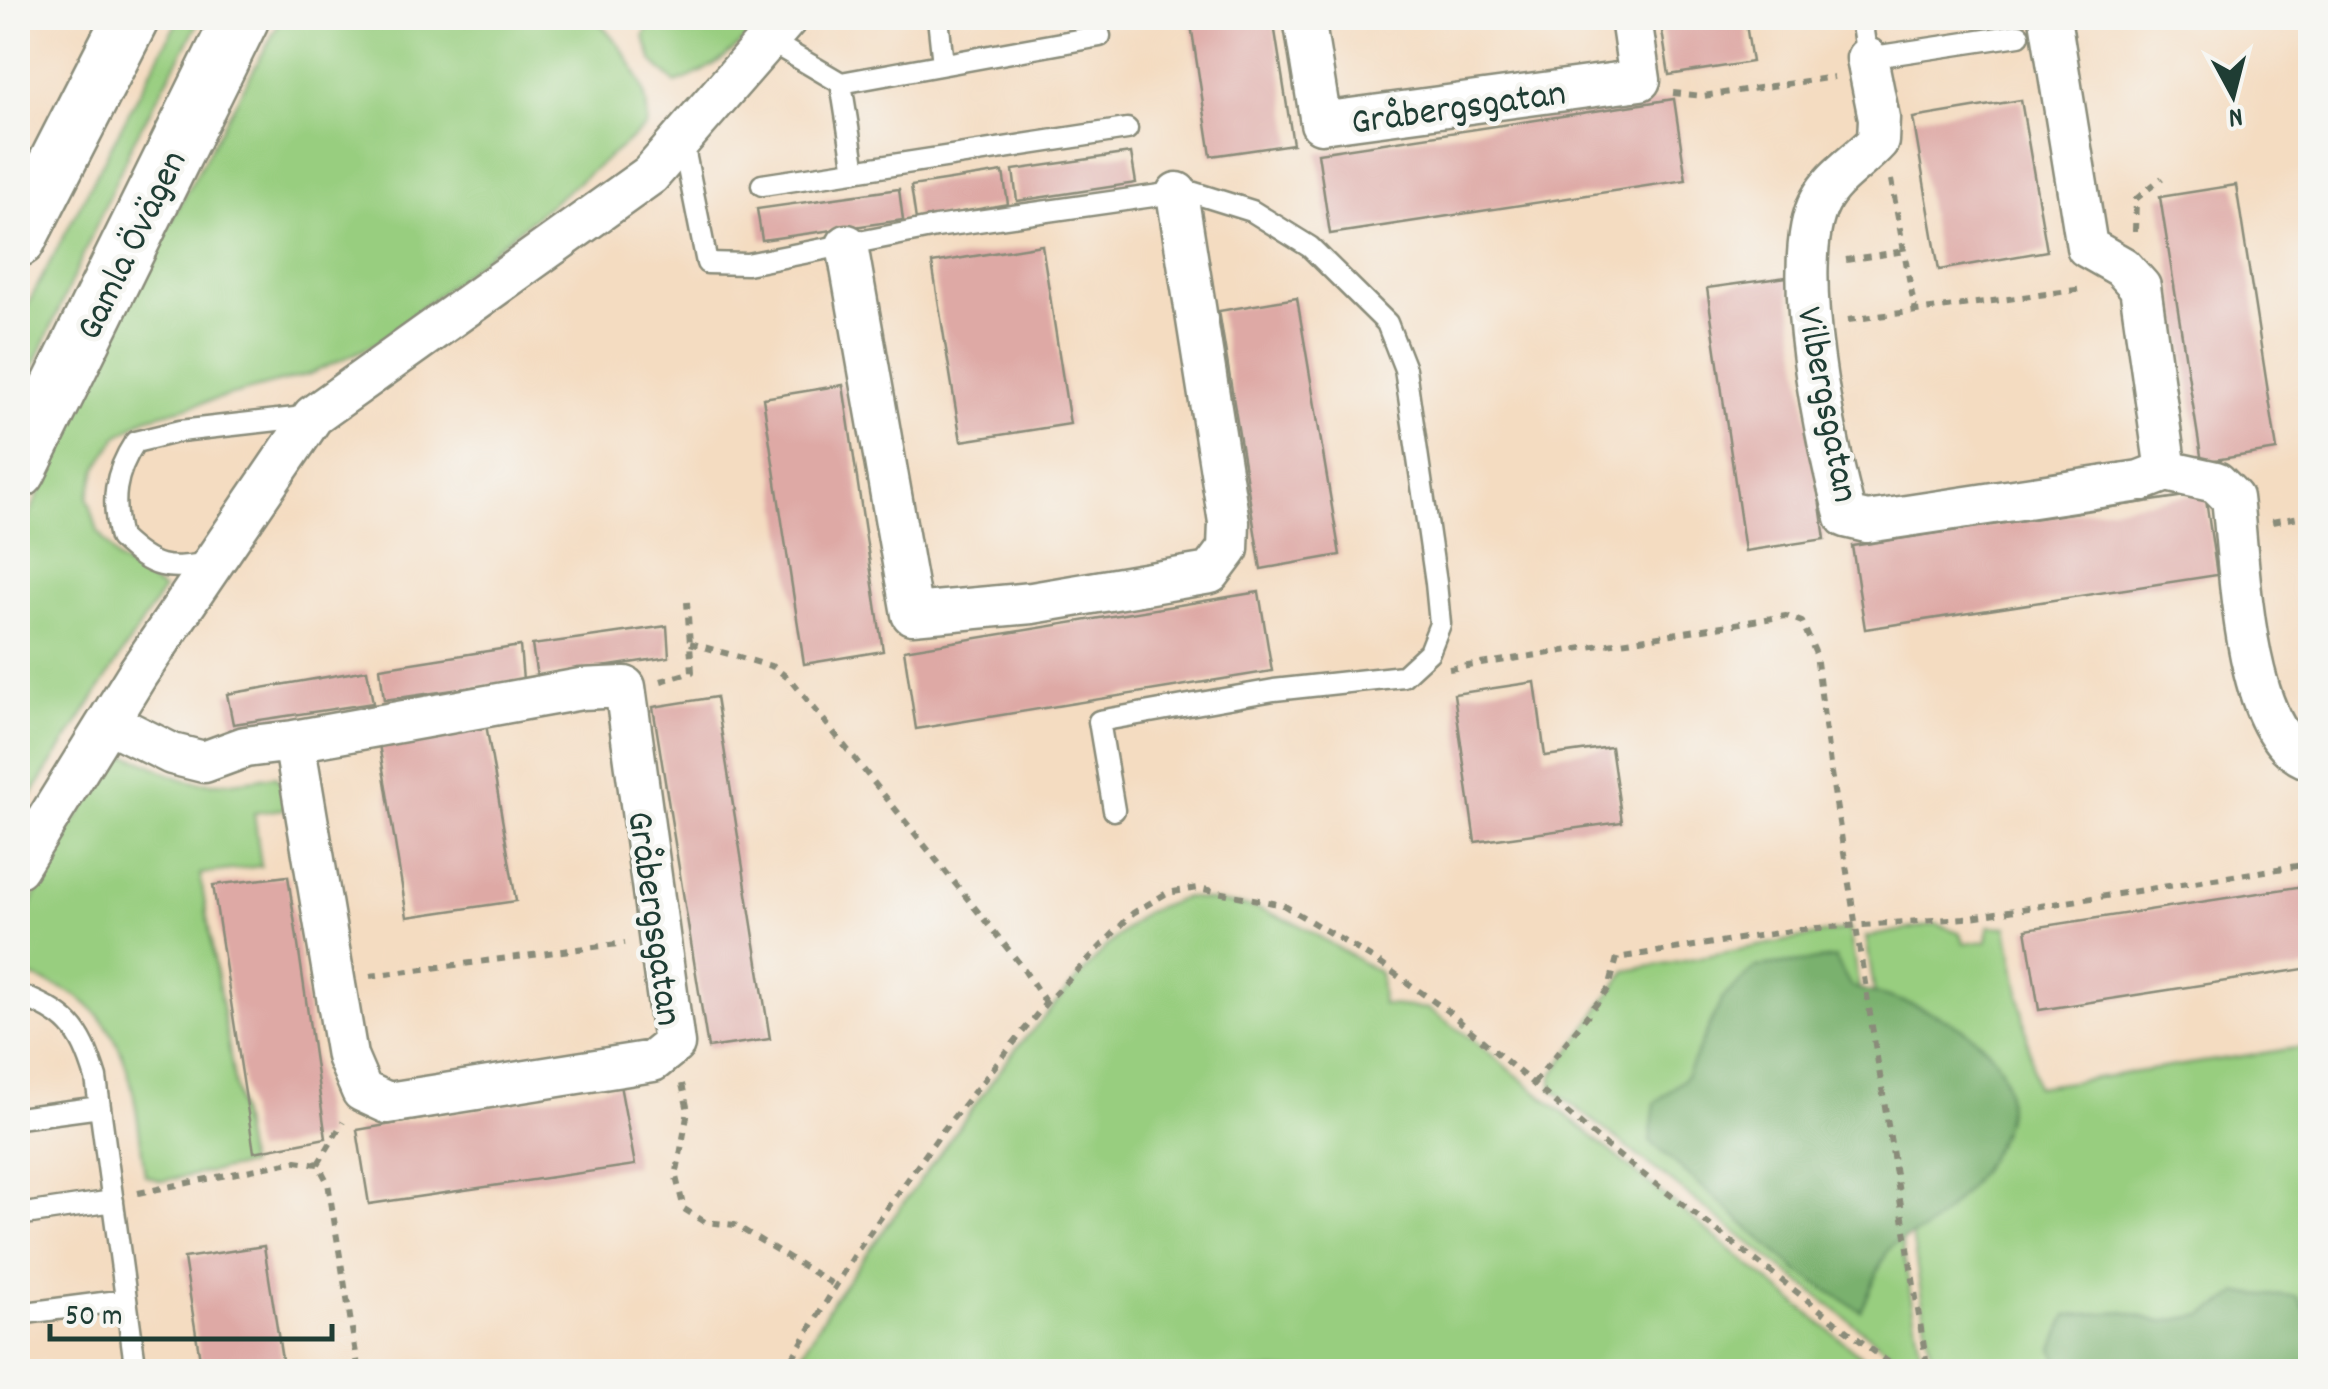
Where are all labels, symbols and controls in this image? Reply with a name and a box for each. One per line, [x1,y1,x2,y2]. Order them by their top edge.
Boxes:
north arrow [2183,45,2283,145]
street label: Gråbergsgatan [1348,68,1570,153]
text: N [2226,94,2245,136]
street label: Gamla Övägen [64,142,204,351]
street label: Vilbergsgatan [1779,303,1870,508]
street label: Gråbergsgatan [609,808,694,1030]
scale bar [50,1279,332,1341]
text: 50 m [65,1297,123,1340]

